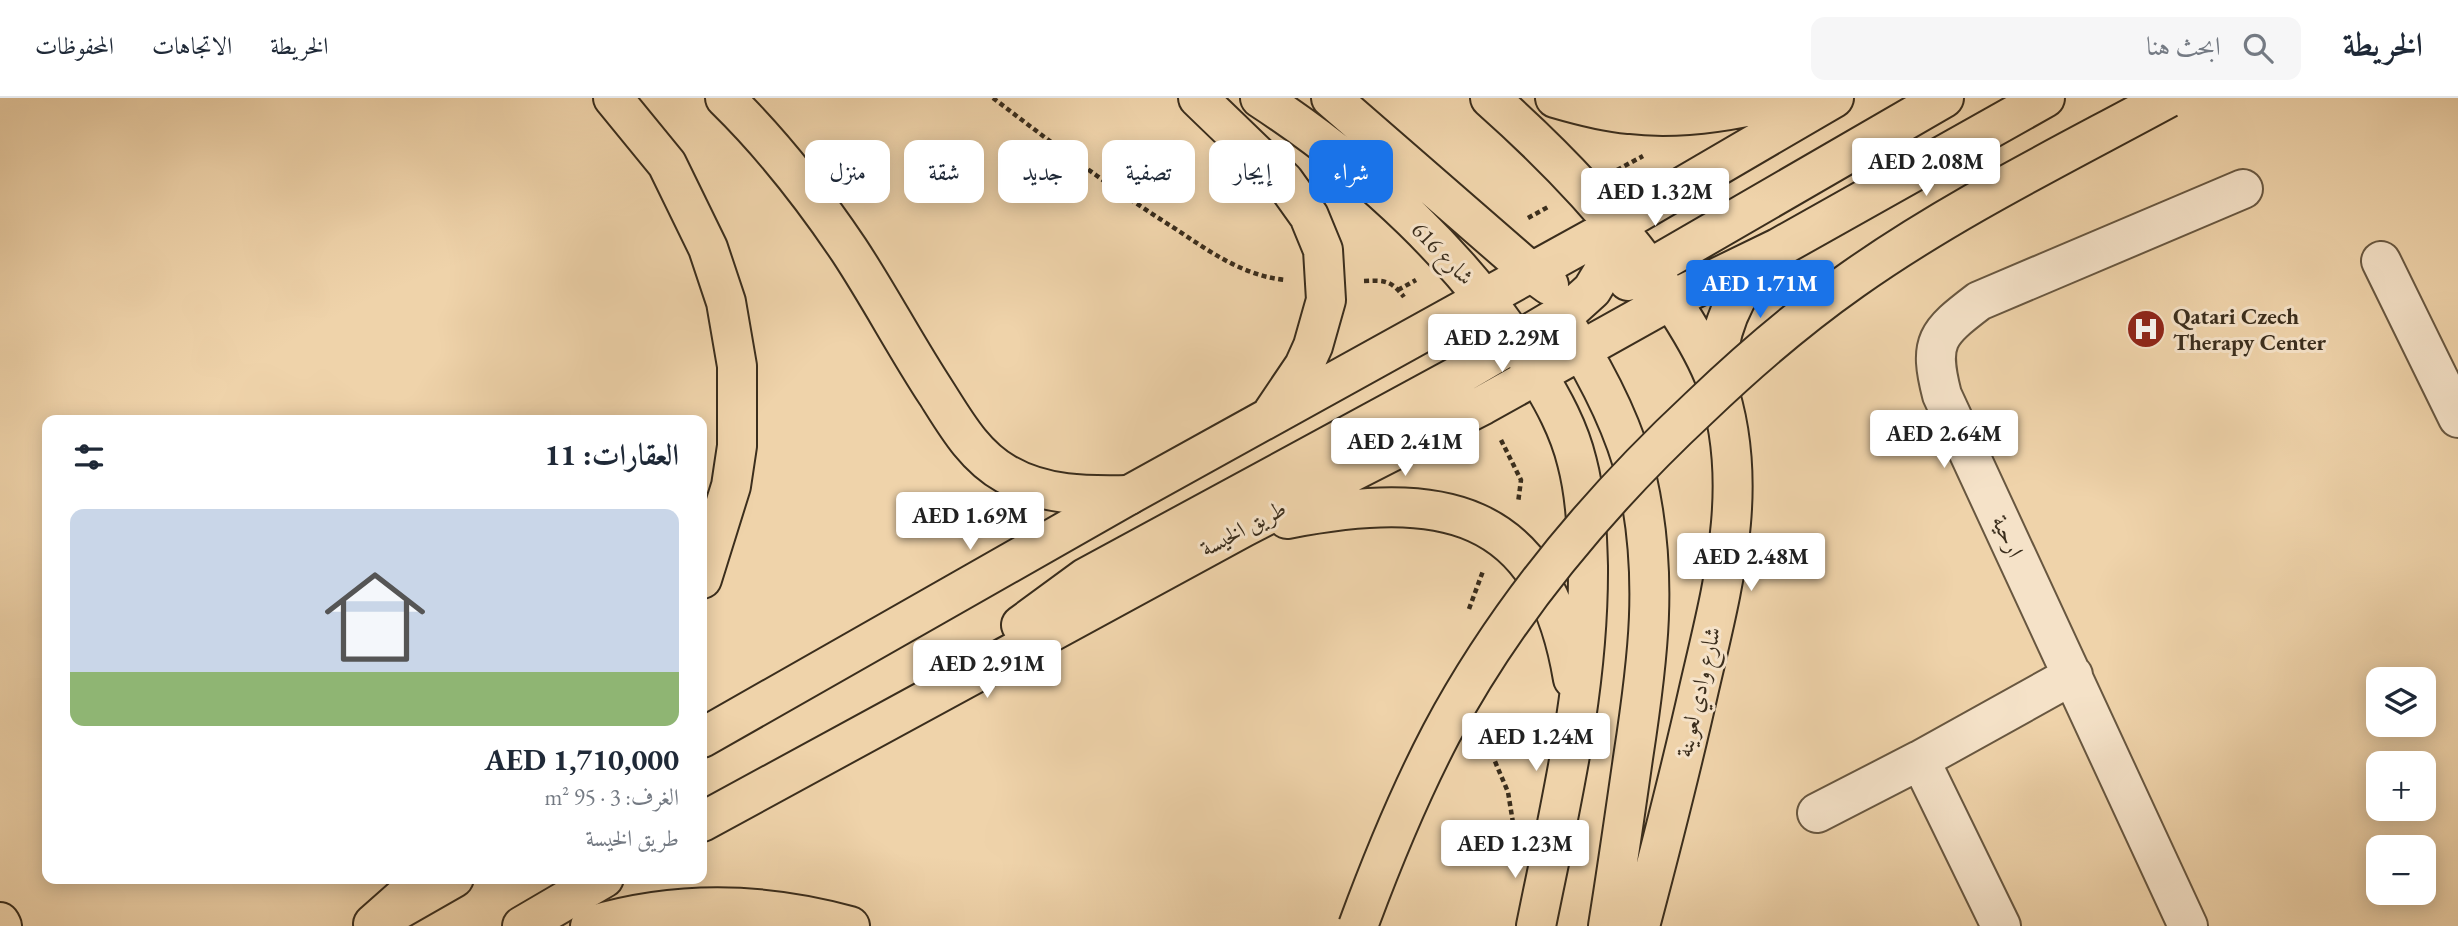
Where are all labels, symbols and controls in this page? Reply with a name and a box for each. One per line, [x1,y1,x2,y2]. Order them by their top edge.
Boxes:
search box [1811,17,2301,80]
text: الخريطة [2343,23,2423,66]
text: ابحث هنا [2146,29,2221,63]
icon: search [2239,29,2277,67]
text: المحفوظات [35,30,114,61]
text: الاتجاهات [152,30,232,61]
text: الخريطة [270,30,329,61]
pin: AED 2.08M [1846,139,2006,198]
chip: منزل [805,140,890,203]
chip: شقة [904,140,984,203]
chip: جديد [998,140,1088,203]
chip: تصفية [1102,140,1195,203]
chip: إيجار [1209,140,1295,203]
chip: شراء [1309,140,1393,203]
text: AED 2.08M [1868,146,1984,176]
pin: AED 1.32M [1575,169,1735,228]
text: AED 1.32M [1597,176,1713,206]
street label: شارع 616 [1402,215,1481,295]
pin: AED 1.71M [1680,260,1840,320]
text: AED 1.71M [1702,268,1818,298]
place label: Qatari Czech Therapy Center [2173,301,2327,357]
hospital icon: Qatari Czech Therapy Center [2125,308,2167,350]
pin: AED 2.29M [1422,314,1582,374]
text: AED 2.29M [1444,322,1560,352]
pin: AED 2.64M [1864,410,2024,470]
pin: AED 2.41M [1325,418,1485,478]
text: AED 2.64M [1886,418,2002,448]
text: AED 2.41M [1347,426,1463,456]
text: العقارات: 11 [544,435,679,474]
icon: filters [70,438,108,476]
pin: AED 1.69M [890,492,1050,552]
street label: طريق الخيسة [1195,493,1291,563]
text: AED 1.69M [912,500,1028,530]
street label: ارحية [1985,510,2031,562]
pin: AED 2.48M [1671,533,1831,593]
text: AED 2.48M [1693,541,1809,571]
icon: home [312,554,438,680]
street label: شارع وادي لعوينة [1668,624,1732,761]
pin: AED 2.91M [907,640,1067,700]
text: AED 2.91M [929,648,1045,678]
map controls [2366,667,2436,905]
button: layers [2366,667,2436,737]
pin: AED 1.24M [1456,714,1616,773]
text: AED 1.24M [1478,721,1594,751]
text: AED 1,710,000 [485,740,679,779]
button: + [2366,751,2436,821]
text: الغرف: 3 · 95 m² [544,782,679,812]
pin: AED 1.23M [1435,820,1595,880]
text: طريق الخيسة [585,823,679,853]
text: AED 1.23M [1457,828,1573,858]
button: − [2366,835,2436,905]

